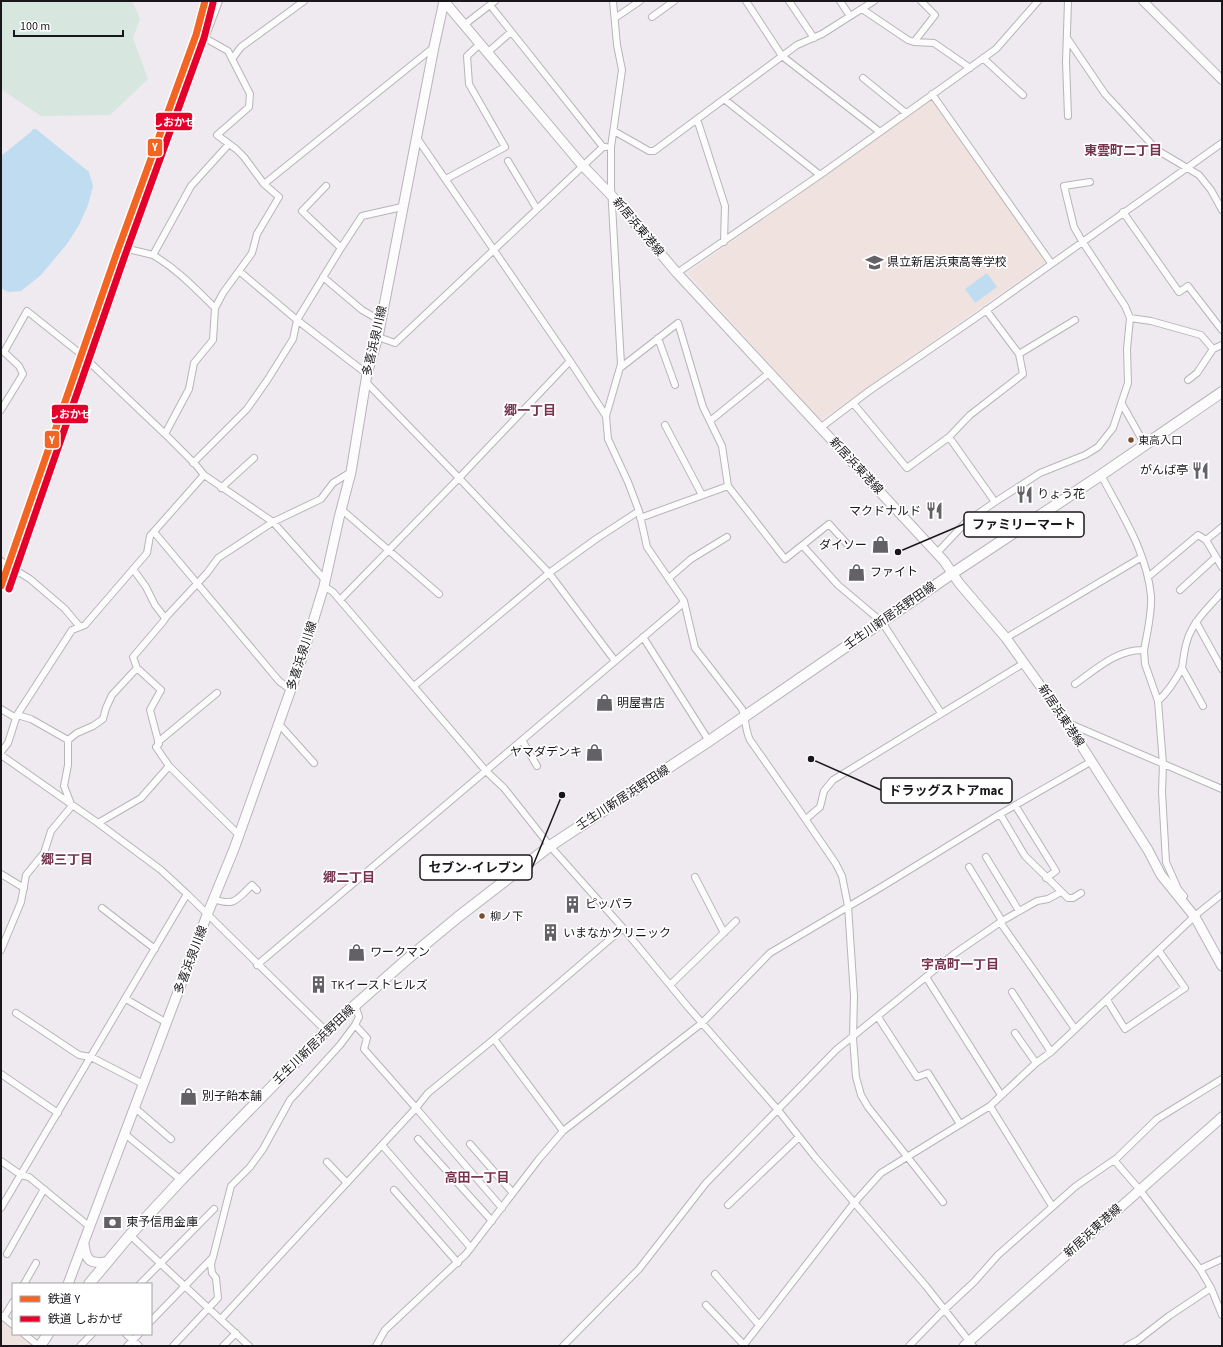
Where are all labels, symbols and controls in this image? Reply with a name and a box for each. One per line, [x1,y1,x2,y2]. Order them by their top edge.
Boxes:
scale bar [14,12,123,38]
text: 100 m [20,18,50,35]
line badge: しおかぜ [155,112,193,131]
text: しおかぜ [152,115,196,130]
line badge: Y [147,138,163,157]
text: Y [151,140,158,155]
district label: 東雲町二丁目 [1084,142,1162,160]
street label: 新居浜東港線 [608,194,668,260]
school or university icon: 県立新居浜東高等学校 [864,252,884,272]
place label: 県立新居浜東高等学校 [887,254,1007,271]
street label: 多喜浜泉川線 [359,304,391,378]
district label: 郷一丁目 [504,402,556,420]
line badge: しおかぜ [51,404,89,424]
text: しおかぜ [48,407,92,422]
line badge: Y [44,430,60,449]
text: Y [48,433,55,448]
place label: 東高入口 [1138,433,1182,448]
street label: 新居浜東港線 [825,434,887,498]
marker: 東高入口 [1126,435,1136,445]
restaurant icon: がんば亭 [1191,460,1211,480]
place label: がんば亭 [1140,462,1188,479]
restaurant icon: りょう花 [1014,484,1034,504]
place label: りょう花 [1037,486,1085,503]
restaurant icon: マクドナルド [924,501,944,521]
place label: マクドナルド [849,503,921,520]
callout: ファミリーマート [964,512,1084,537]
text: ファミリーマート [972,516,1076,534]
shop icon: ダイソー [870,535,890,555]
place label: ダイソー [819,537,867,554]
shop icon: ファイト [847,562,867,582]
place label: ファイト [870,564,918,581]
street label: 壬生川新居浜野田線 [841,578,939,654]
street label: 多喜浜泉川線 [283,619,321,693]
street label: 新居浜東港線 [1034,681,1088,751]
shop icon: 明屋書店 [594,693,614,713]
place label: 明屋書店 [617,695,665,712]
shop icon: ヤマダデンキ [585,742,605,762]
place label: ヤマダデンキ [510,744,582,761]
street label: 壬生川新居浜野田線 [573,761,673,835]
callout: ドラッグストアmac [881,778,1012,803]
text: ドラッグストアmac [888,782,1004,800]
district label: 郷三丁目 [41,851,93,869]
callout: セブン-イレブン [420,855,532,880]
text: セブン-イレブン [428,859,524,877]
district label: 郷二丁目 [323,869,375,887]
building icon: ピッパラ [562,894,582,914]
place label: ピッパラ [585,896,633,913]
place label: 柳ノ下 [490,909,523,924]
marker: 柳ノ下 [477,911,487,921]
street label: 多喜浜泉川線 [170,923,212,997]
building icon: いまなかクリニック [540,923,560,943]
place label: いまなかクリニック [563,925,671,942]
shop icon: ワークマン [347,942,367,962]
place label: ワークマン [370,944,430,961]
district label: 宇高町一丁目 [921,956,999,974]
building icon: TKイーストヒルズ [308,975,328,995]
place label: TKイーストヒルズ [331,977,428,994]
street label: 壬生川新居浜野田線 [269,1001,359,1089]
shop icon: 別子飴本舗 [179,1086,199,1106]
place label: 別子飴本舗 [202,1088,262,1105]
district label: 高田一丁目 [444,1169,510,1187]
street label: 新居浜東港線 [1061,1201,1125,1261]
bank icon: 東予信用金庫 [103,1212,123,1232]
place label: 東予信用金庫 [126,1214,198,1231]
legend [12,1283,152,1335]
text: 鉄道 Y [48,1291,80,1308]
text: 鉄道 しおかぜ [48,1311,122,1328]

